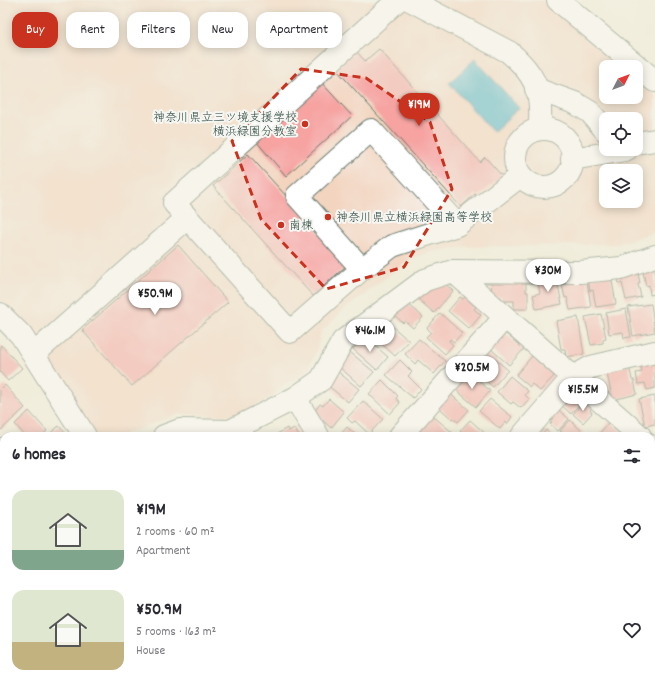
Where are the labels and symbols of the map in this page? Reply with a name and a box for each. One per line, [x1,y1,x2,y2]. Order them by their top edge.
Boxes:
north arrow [599,60,643,104]
pin: ¥19M [395,93,443,127]
place label: 神奈川県立三ツ境支援学校 横浜緑園分教室 [153,110,297,141]
marker: 神奈川県立三ツ境支援学校 横浜緑園分教室 [300,119,310,129]
place label: 神奈川県立横浜緑園高等学校 [336,210,492,227]
marker: 神奈川県立横浜緑園高等学校 [323,212,333,222]
place label: 南棟 [289,218,313,235]
marker: 南棟 [276,220,286,230]
pin: ¥30M [524,259,572,293]
pin: ¥50.9M [122,282,188,316]
pin: ¥46.1M [337,319,403,353]
pin: ¥20.5M [439,356,505,390]
pin: ¥15.5M [550,378,616,412]

